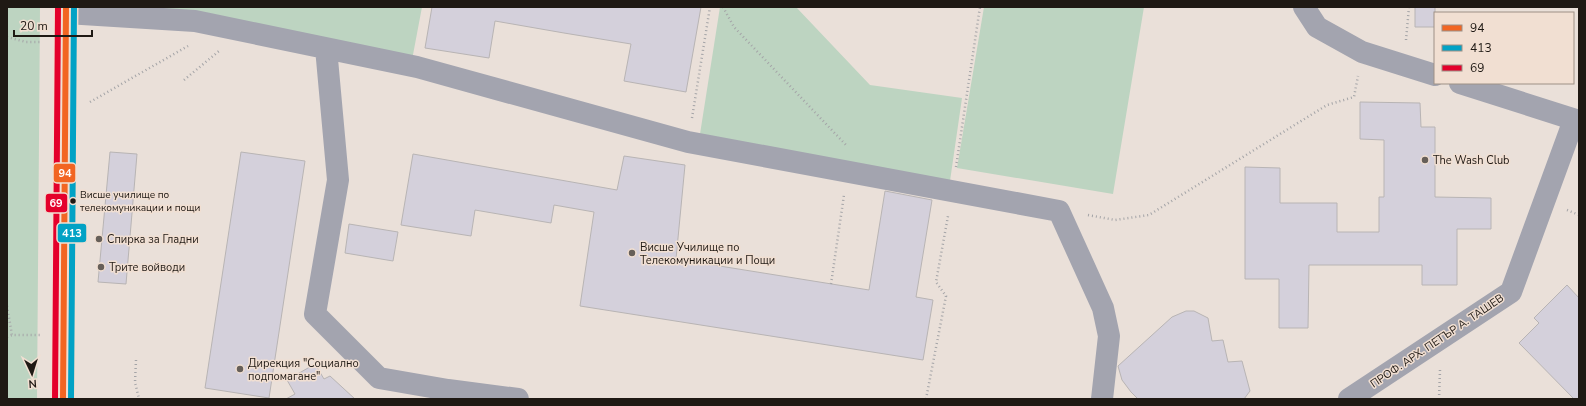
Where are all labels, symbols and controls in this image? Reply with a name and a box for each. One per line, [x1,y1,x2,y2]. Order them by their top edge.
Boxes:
scale bar [14,12,92,38]
legend [1434,12,1574,84]
text: 20 m [20,18,48,34]
text: 94 [1470,20,1484,36]
text: 413 [1470,40,1492,56]
text: 69 [1470,60,1484,76]
place label: The Wash Club [1433,153,1509,168]
marker: The Wash Club [1420,155,1430,165]
line badge: 94 [53,163,76,183]
text: 94 [58,166,72,181]
place label: Висше училище по телекомуникации и пощи [80,188,200,215]
line badge: 69 [45,193,68,213]
text: 69 [49,196,63,211]
marker: Висше училище по телекомуникации и пощи [68,196,78,206]
line badge: 413 [57,223,87,243]
text: 413 [62,226,82,241]
place label: Спирка за Гладни [107,232,199,247]
marker: Спирка за Гладни [94,234,104,244]
place label: Висше Училище по Телекомуникации и Пощи [640,240,775,268]
marker: Висше Училище по Телекомуникации и Пощи [627,248,637,258]
place label: Трите войводи [109,260,185,275]
marker: Трите войводи [96,262,106,272]
street label: ПРОФ. АРХ. ПЕТЪР А. ТАШЕВ [1367,291,1507,391]
north arrow [12,354,52,394]
place label: Дирекция "Социално подпомагане" [248,356,359,384]
marker: Дирекция "Социално подпомагане" [235,364,245,374]
text: N [28,376,37,391]

